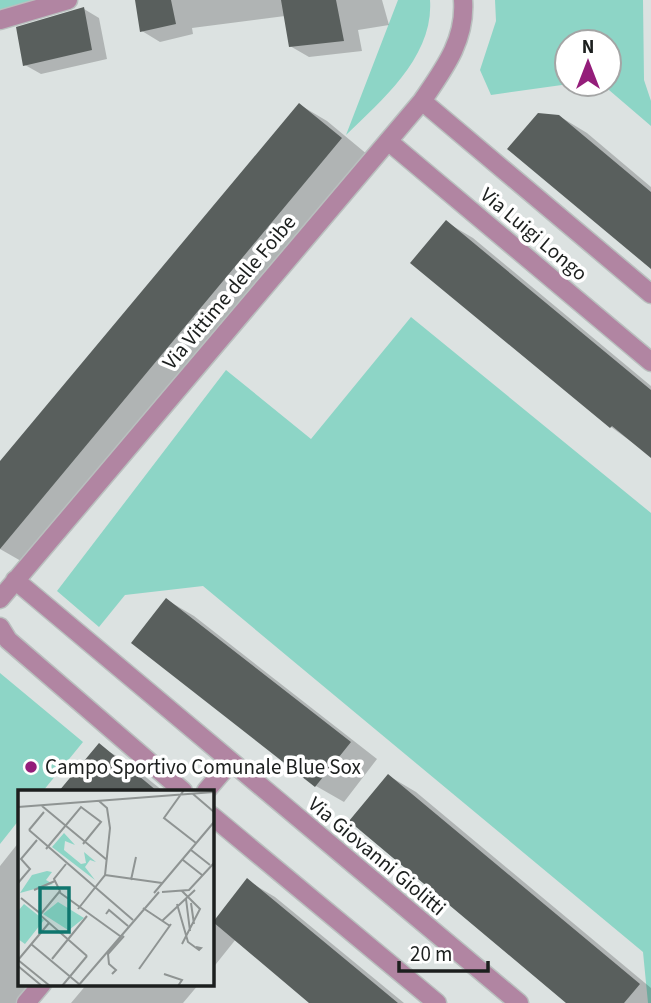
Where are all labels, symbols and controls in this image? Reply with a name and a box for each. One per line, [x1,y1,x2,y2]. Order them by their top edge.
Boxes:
north arrow [553,28,623,98]
text: N [582,34,594,61]
street label: Via Luigi Longo [474,180,594,288]
street label: Via Vittime delle Foibe [155,208,303,376]
place label: Campo Sportivo Comunale Blue Sox [45,752,362,782]
marker: Campo Sportivo Comunale Blue Sox [23,759,39,775]
street label: Via Giovanni Giolitti [302,789,452,923]
inset map [18,790,214,986]
scale bar [399,930,488,974]
text: 20 m [410,939,452,969]

